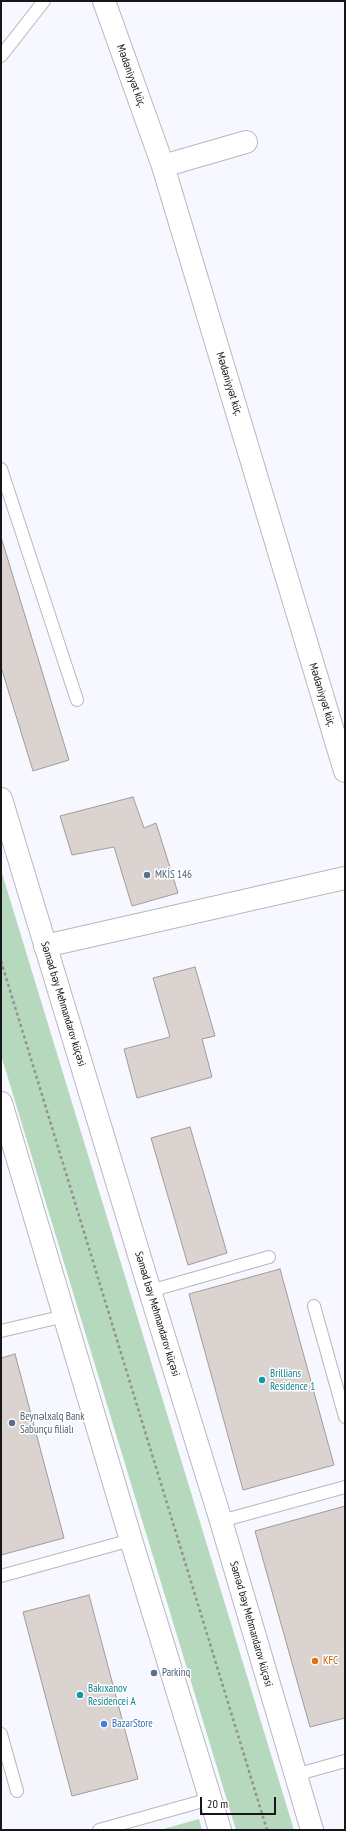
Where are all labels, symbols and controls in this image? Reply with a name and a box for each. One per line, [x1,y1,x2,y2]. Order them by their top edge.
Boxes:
street label: Mədəniyyət küç. [114,43,148,109]
street label: Mədəniyyət küç. [213,351,245,417]
street label: Mədəniyyət küç. [306,662,338,728]
place label: MKİS 146 [155,868,192,882]
marker: MKİS 146 [142,870,152,880]
street label: Səməd bəy Mehmandarov küçəsi [38,940,88,1068]
street label: Səməd bəy Mehmandarov küçəsi [132,1250,182,1378]
place label: Brillians Residence 1 [270,1367,315,1393]
marker: Brillians Residence 1 [257,1375,267,1385]
place label: Beynəlxalq Bank Sabunçu filialı [20,1410,84,1436]
marker: Beynəlxalq Bank Sabunçu filialı [7,1418,17,1428]
street label: Səməd bəy Mehmandarov küçəsi [227,1560,275,1688]
place label: KFC [323,1654,338,1668]
marker: KFC [310,1656,320,1666]
place label: Parkinq [162,1666,190,1680]
marker: Parkinq [149,1668,159,1678]
place label: Bakıxanov Residencei A [88,1682,136,1708]
marker: Bakıxanov Residencei A [75,1690,85,1700]
place label: BazarStore [112,1717,153,1731]
marker: BazarStore [99,1719,109,1729]
scale bar [202,1789,278,1815]
text: 20 m [207,1796,228,1811]

